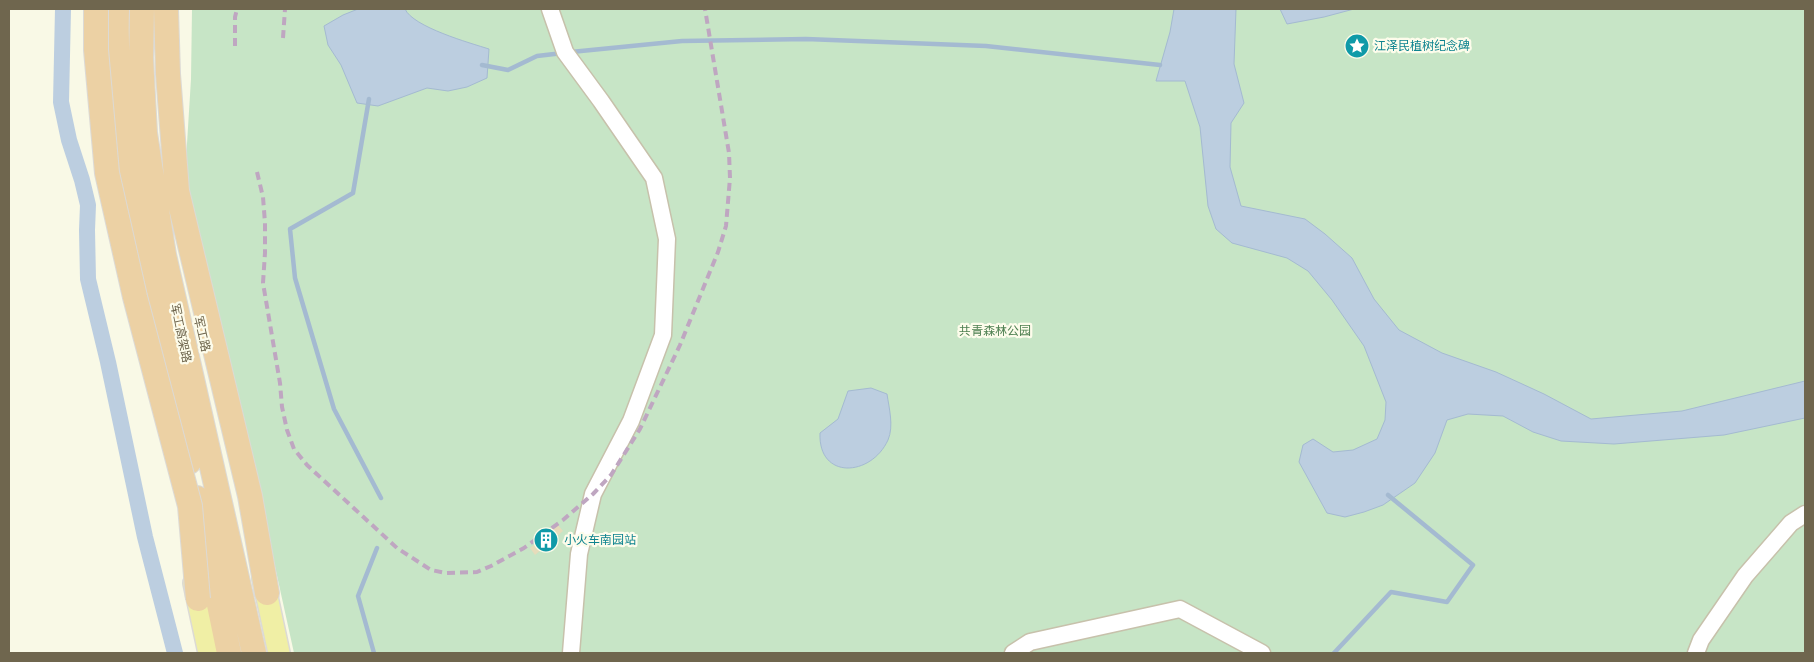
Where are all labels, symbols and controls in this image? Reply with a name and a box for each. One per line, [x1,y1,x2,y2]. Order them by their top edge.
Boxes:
place icon: 江泽民植树纪念碑 [1344,33,1370,59]
place label: 江泽民植树纪念碑 [1374,38,1470,53]
street label: 军工高架路 [168,302,195,364]
street label: 军工路 [191,315,214,353]
park label: 共青森林公园 [959,323,1031,338]
building icon: 小火车南园站 [533,527,559,553]
place label: 小火车南园站 [564,532,636,547]

